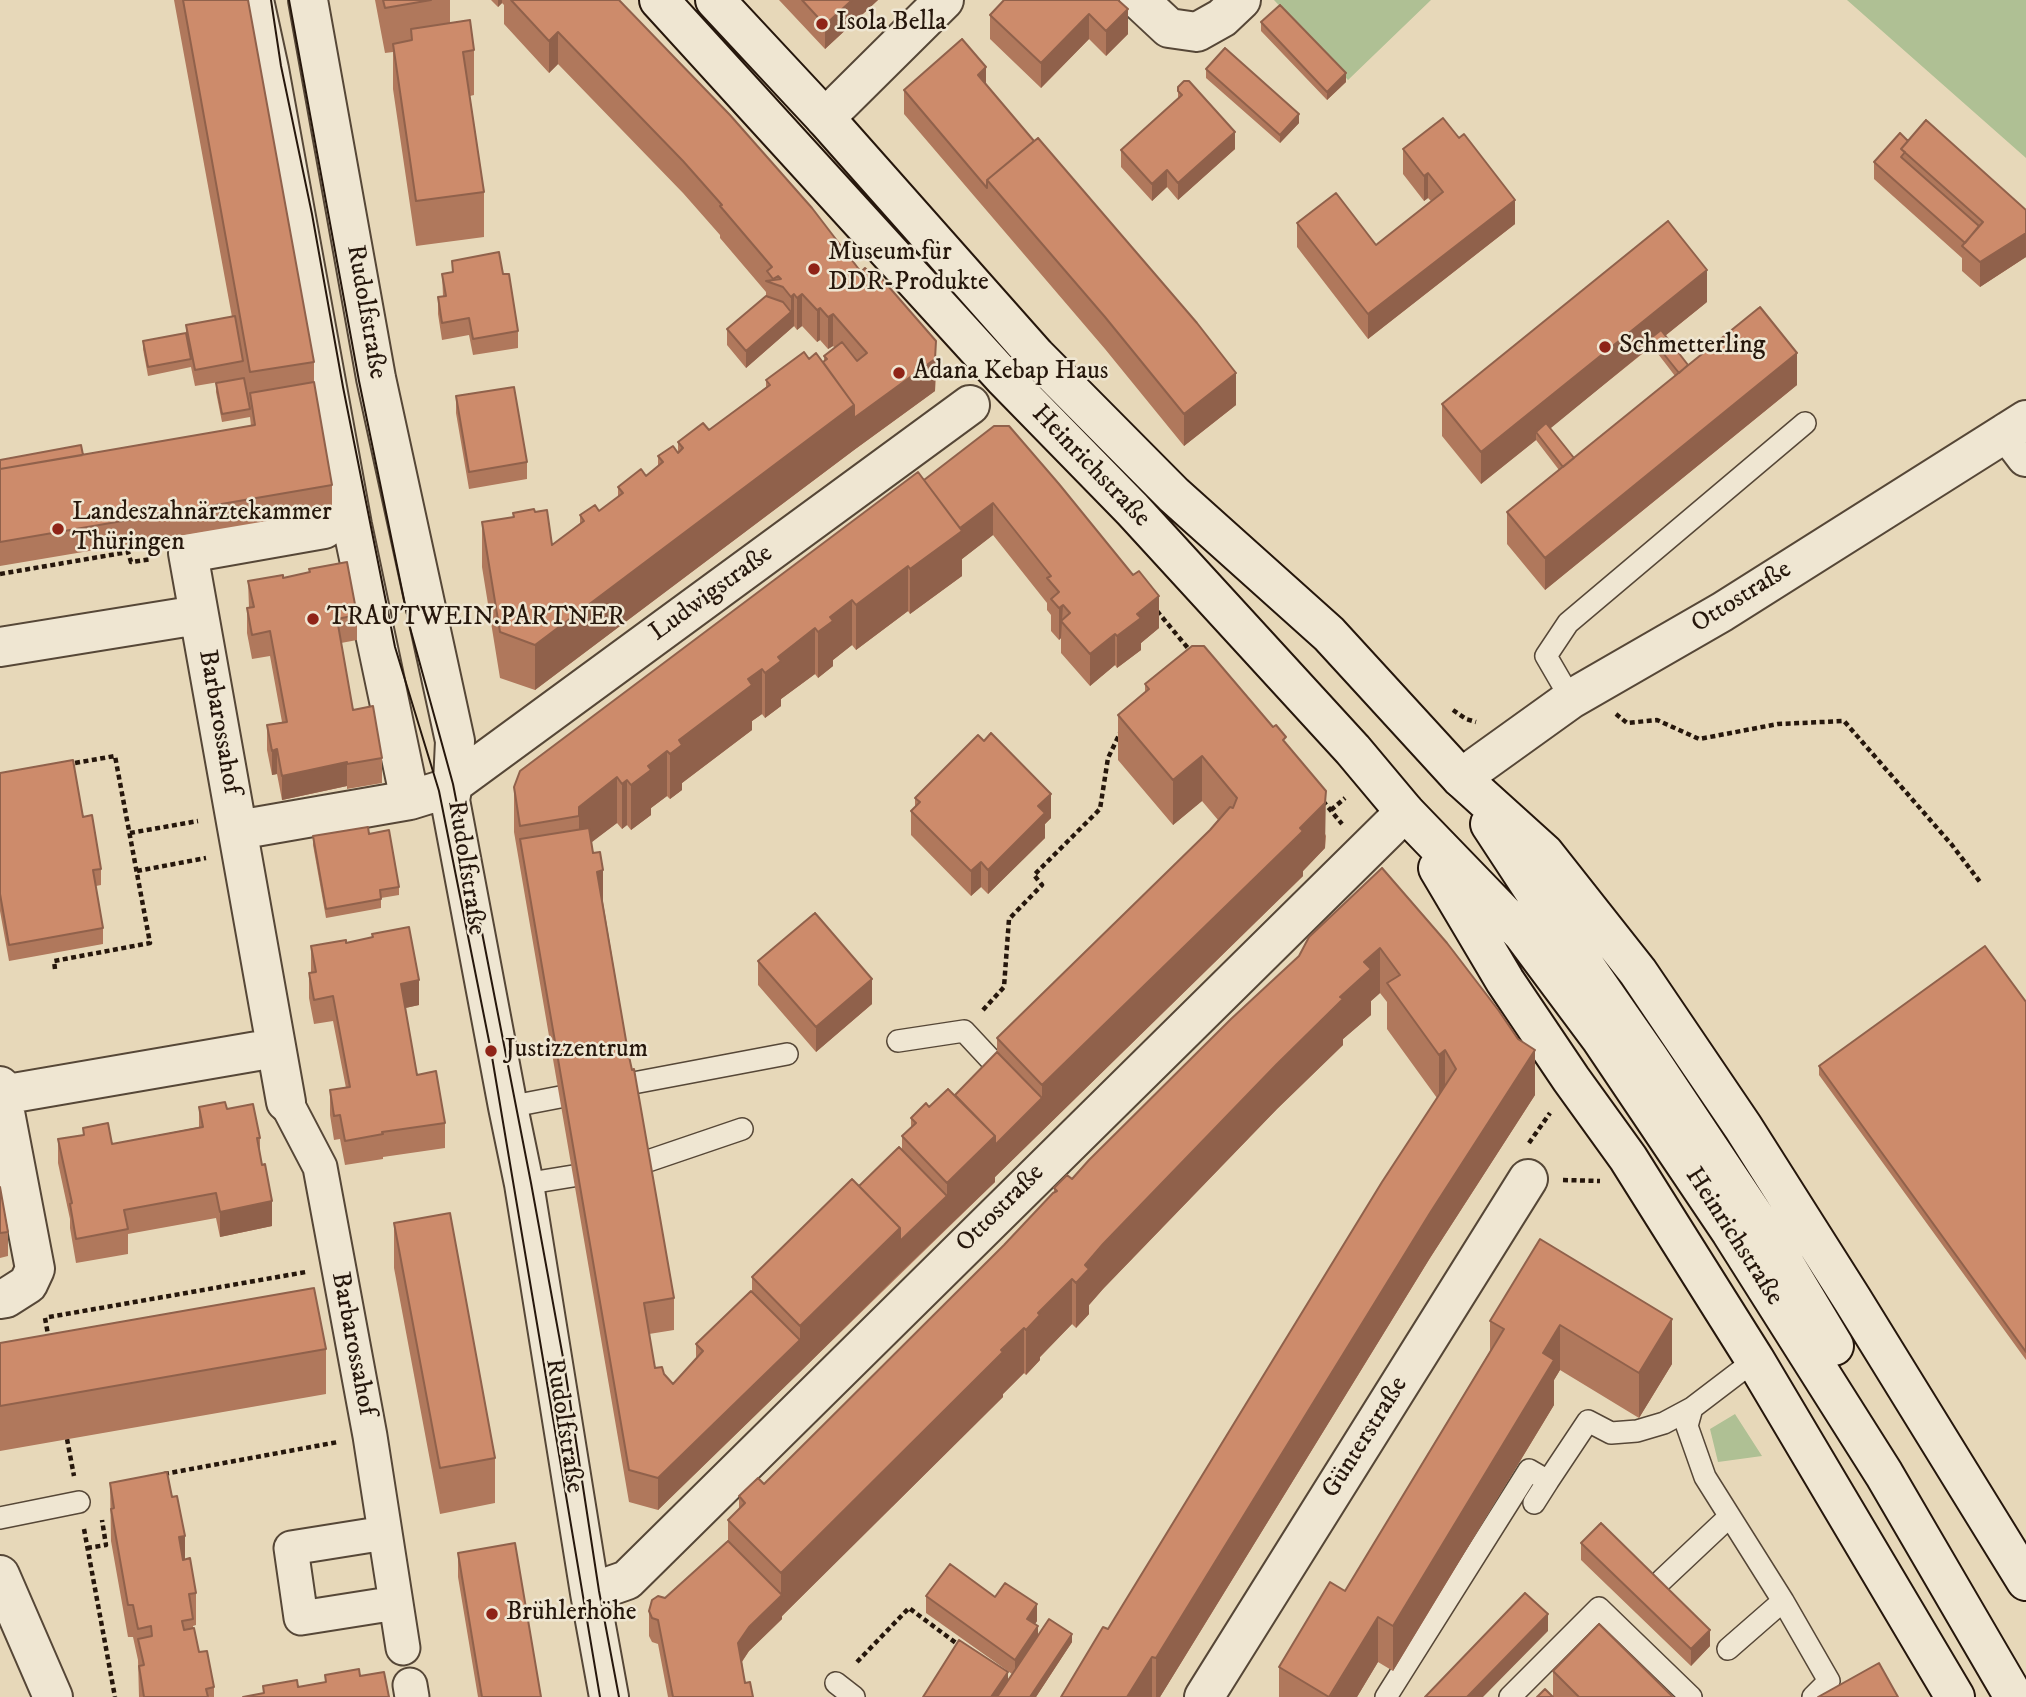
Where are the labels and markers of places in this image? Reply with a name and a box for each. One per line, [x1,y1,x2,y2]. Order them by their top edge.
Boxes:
place label: Isola Bella [836,8,946,40]
marker: Isola Bella [814,16,830,32]
place label: Museum für DDR-Produkte [828,238,989,300]
marker: Museum für DDR-Produkte [806,261,822,277]
place label: Schmetterling [1619,331,1765,363]
marker: Schmetterling [1597,339,1613,355]
place label: Adana Kebap Haus [913,357,1108,389]
marker: Adana Kebap Haus [891,365,907,381]
place label: Landeszahnärztekammer Thüringen [72,498,332,560]
marker: Landeszahnärztekammer Thüringen [50,521,66,537]
place label: TRAUTWEIN.PARTNER [327,603,625,635]
marker: TRAUTWEIN.PARTNER [305,611,321,627]
place label: Justizzentrum [505,1035,648,1067]
marker: Justizzentrum [483,1043,499,1059]
place label: Brühlerhöhe [506,1598,637,1630]
marker: Brühlerhöhe [484,1606,500,1622]

